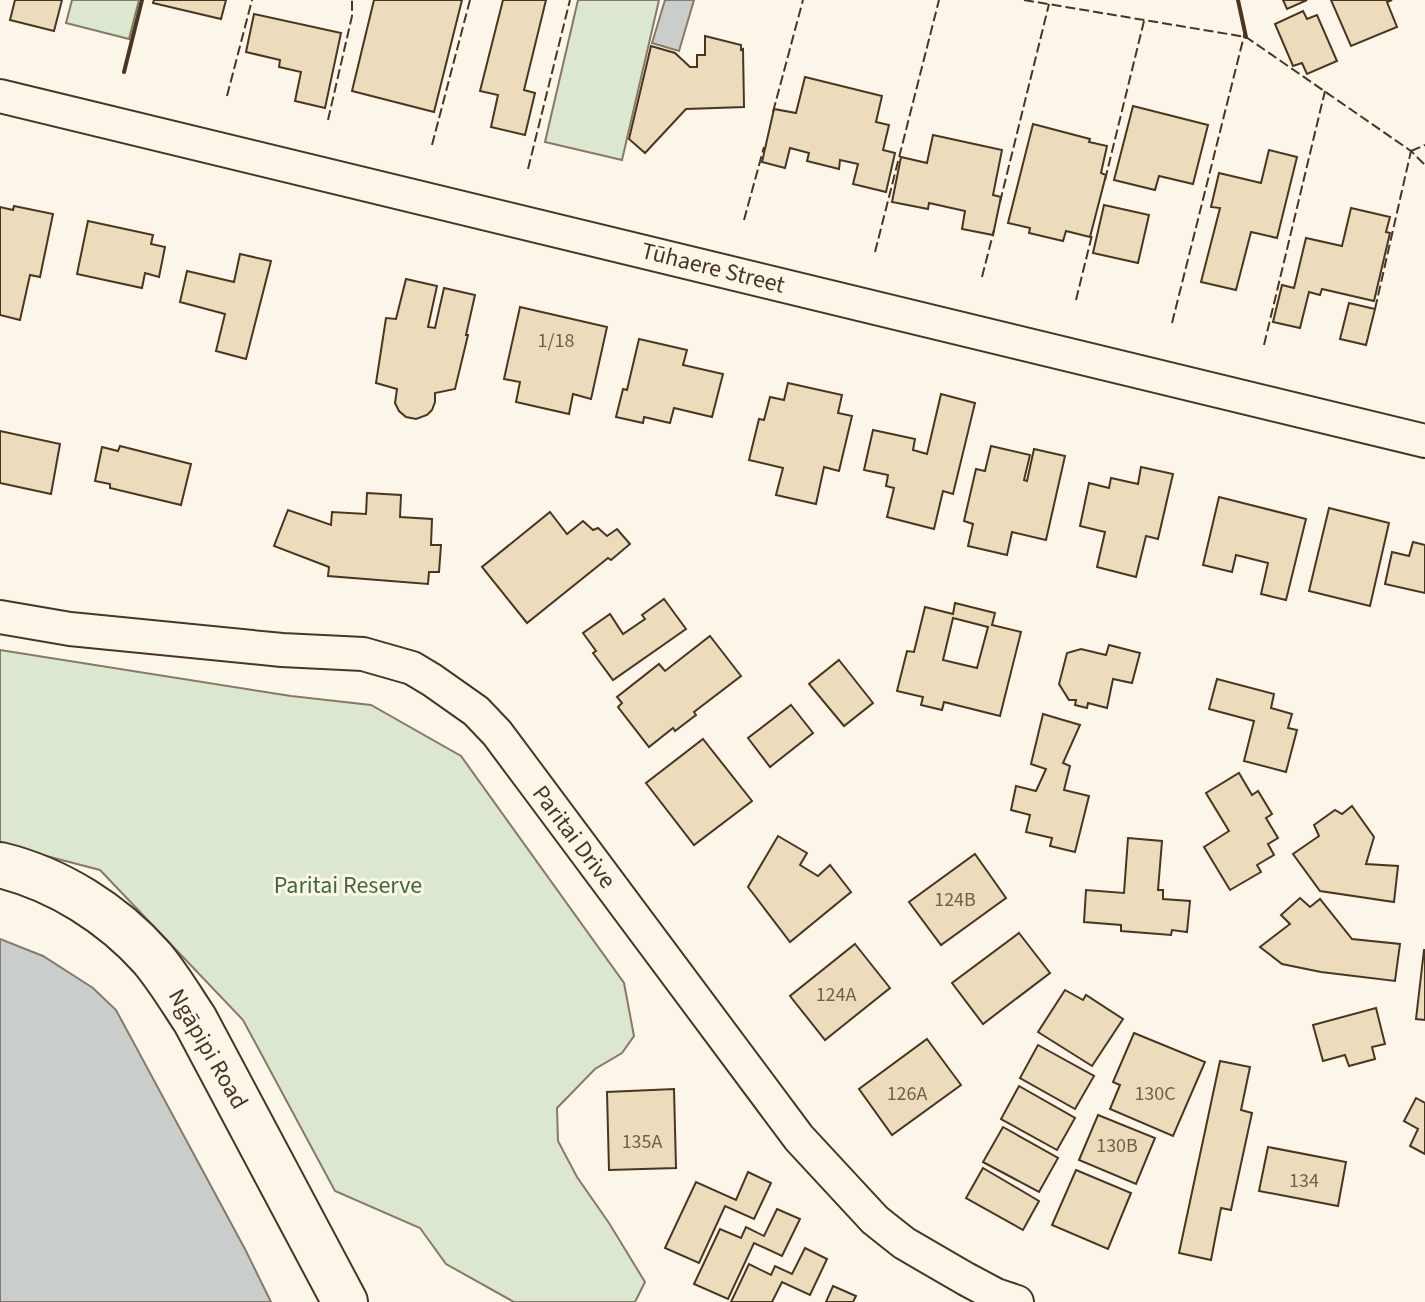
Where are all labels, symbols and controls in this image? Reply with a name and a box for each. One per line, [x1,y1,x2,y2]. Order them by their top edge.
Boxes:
street label: Tūhaere Street [638,233,788,303]
house number: 1/18 [538,327,574,355]
street label: Paritai Drive [524,778,624,896]
park label: Paritai Reserve [274,868,422,903]
house number: 124B [934,886,976,914]
house number: 124A [816,981,856,1009]
street label: Ngāpipi Road [159,982,257,1116]
house number: 126A [887,1080,927,1108]
house number: 130C [1134,1080,1176,1108]
house number: 135A [622,1128,662,1156]
house number: 130B [1096,1132,1138,1160]
house number: 134 [1289,1167,1319,1195]

